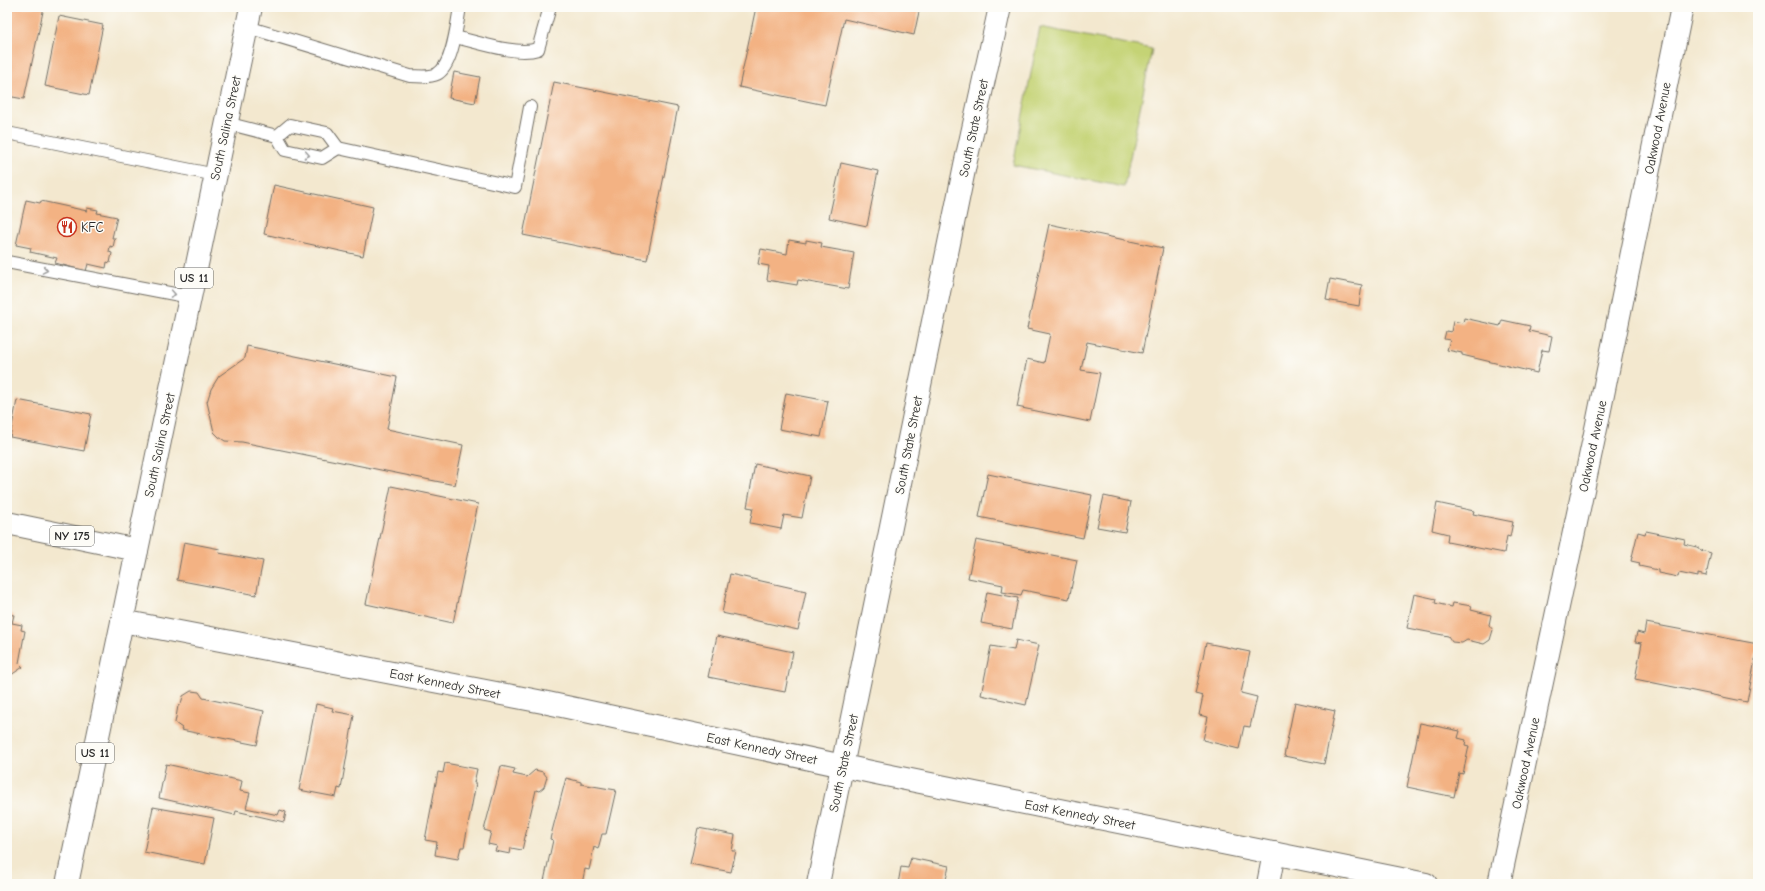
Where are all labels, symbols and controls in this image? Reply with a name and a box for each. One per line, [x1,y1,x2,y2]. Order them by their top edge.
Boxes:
street label: South Salina Street [207,73,244,182]
street label: South State Street [956,77,991,178]
street label: Oakwood Avenue [1641,80,1674,175]
one-way arrow [304,150,310,158]
restaurant icon: KFC [56,216,78,238]
place label: KFC [81,220,103,235]
one-way arrow [42,266,48,274]
road number: US 11 [175,268,213,288]
one-way arrow [170,289,176,297]
street label: South Salina Street [141,390,178,499]
street label: South State Street [892,393,926,495]
street label: Oakwood Avenue [1575,398,1610,493]
road number: NY 175 [50,526,94,546]
street label: East Kennedy Street [388,665,503,702]
street label: South State Street [826,712,861,813]
street label: Oakwood Avenue [1508,715,1543,810]
street label: East Kennedy Street [705,729,820,768]
road number: US 11 [76,743,114,763]
street label: East Kennedy Street [1023,796,1138,833]

